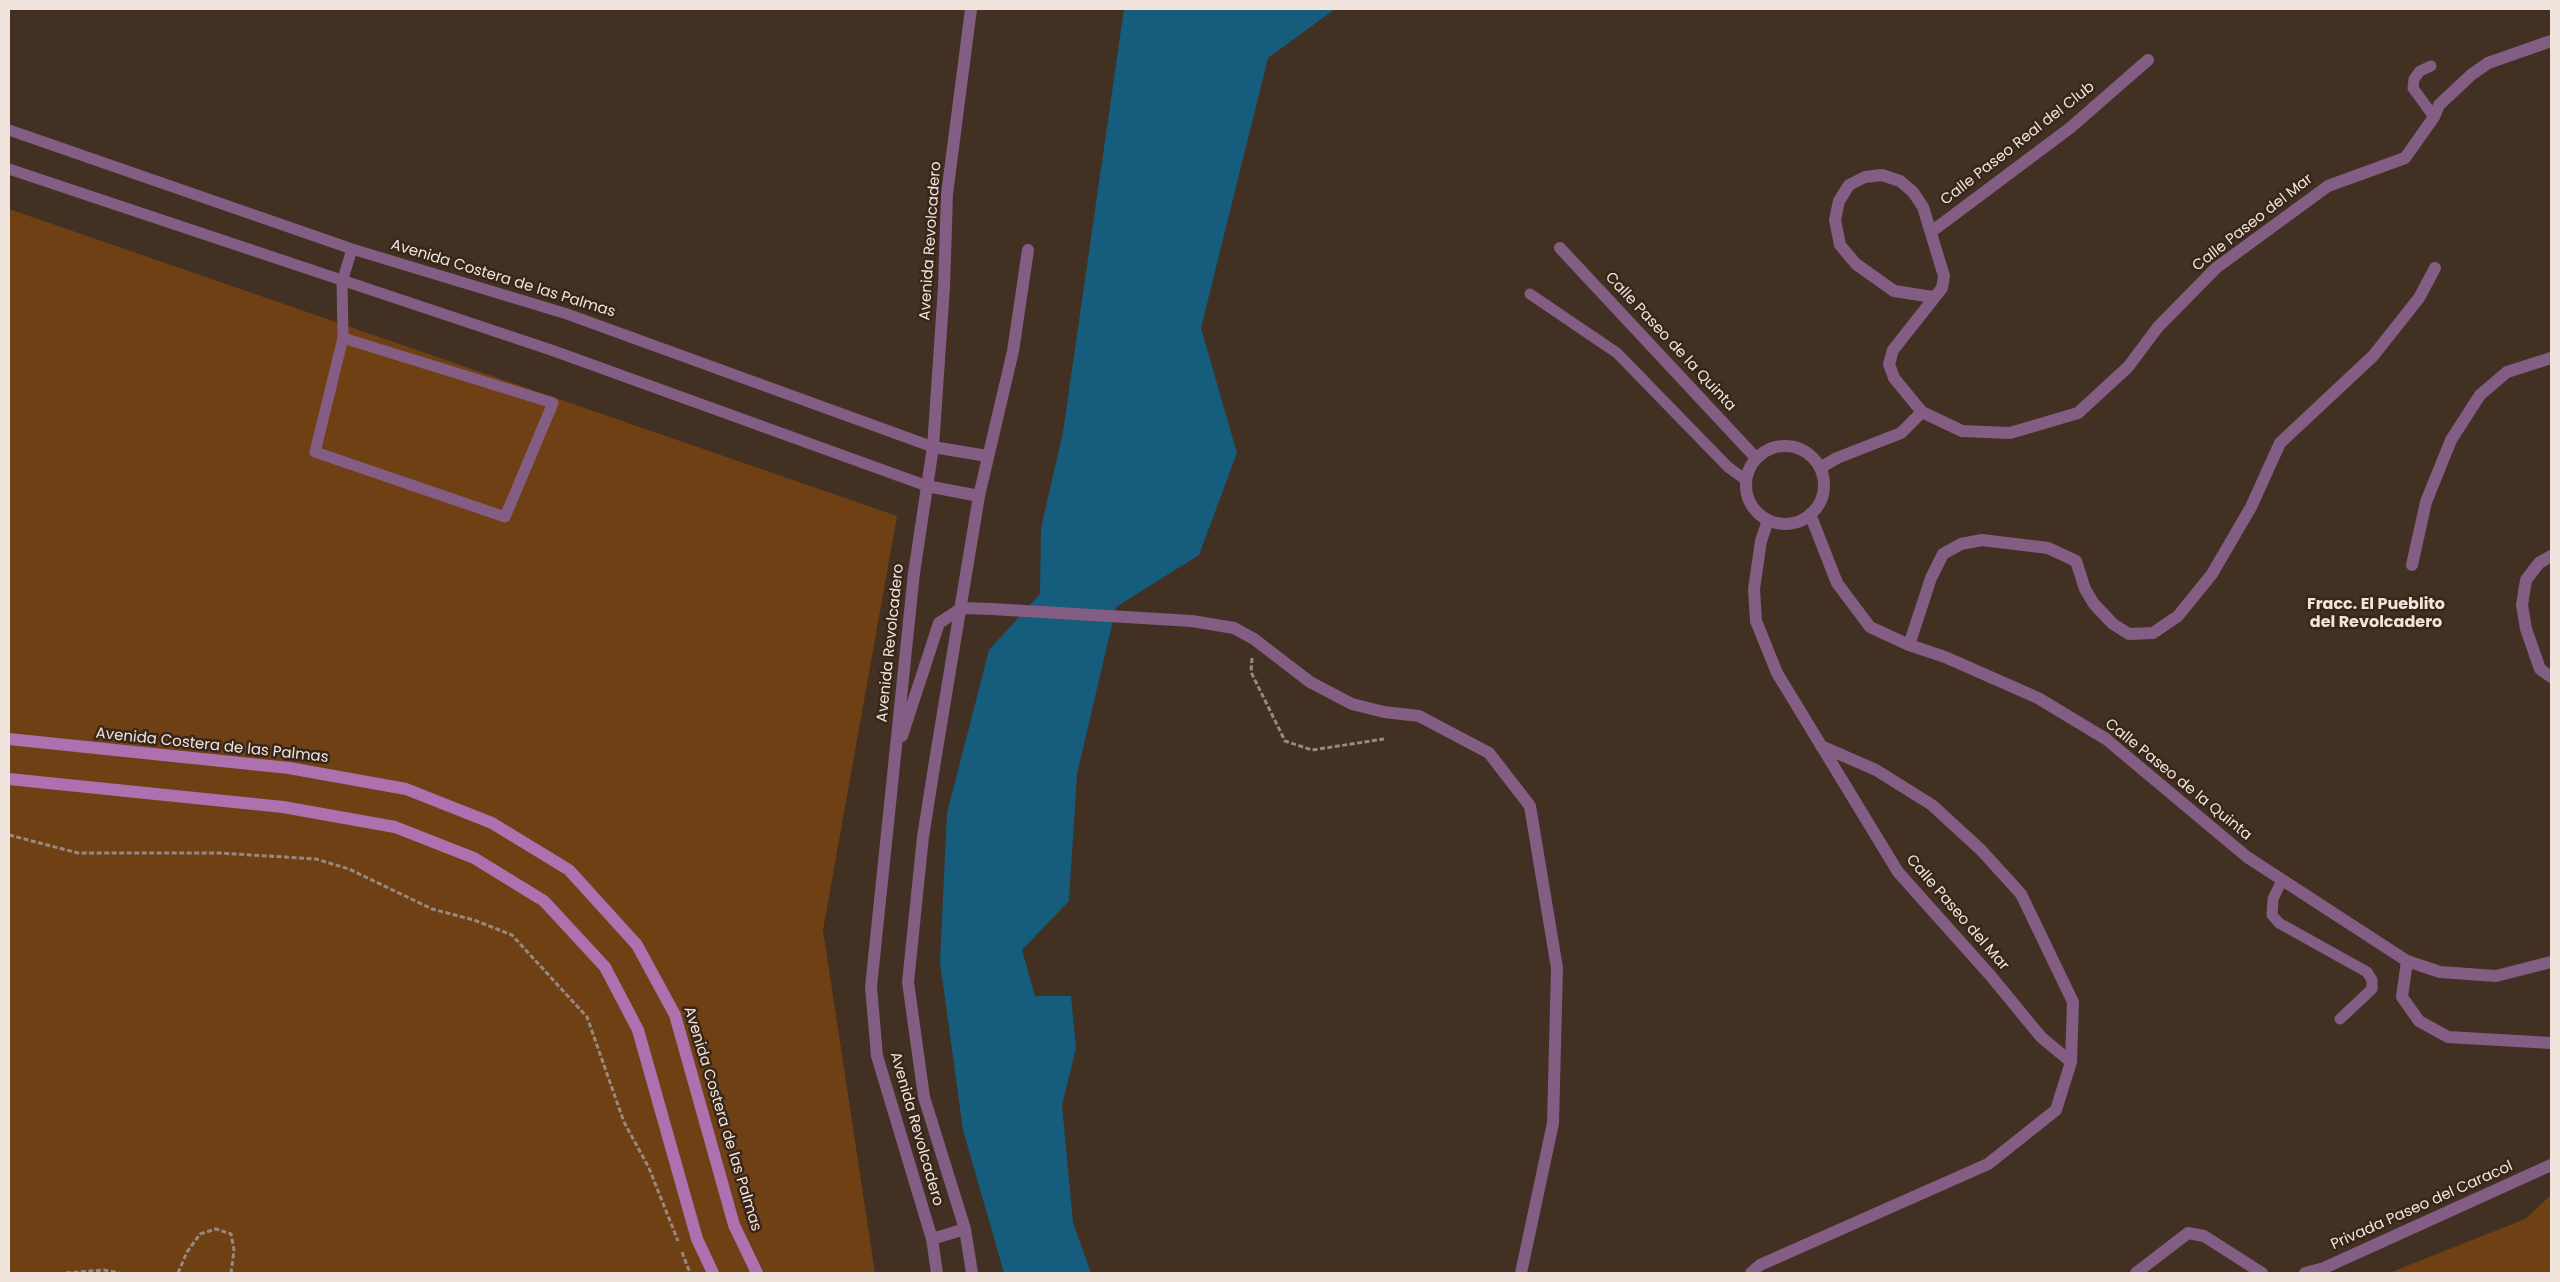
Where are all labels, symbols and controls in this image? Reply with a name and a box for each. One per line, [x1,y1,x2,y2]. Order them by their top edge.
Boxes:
street label: Calle Paseo Real del Club [1937,78,2099,210]
street label: Avenida Revolcadero [916,161,946,321]
street label: Calle Paseo del Mar [2189,170,2317,276]
street label: Avenida Costera de las Palmas [389,236,617,322]
street label: Calle Paseo de la Quinta [1601,269,1739,415]
street label: Avenida Revolcadero [874,563,908,723]
district label: Fracc. El Pueblito del Revolcadero [2307,595,2445,633]
street label: Calle Paseo de la Quinta [2101,715,2255,845]
street label: Avenida Costera de las Palmas [95,725,329,767]
street label: Calle Paseo del Mar [1902,851,2012,975]
street label: Avenida Costera de las Palmas [679,1005,765,1233]
street label: Avenida Revolcadero [885,1050,947,1208]
street label: Privada Paseo del Caracol [2328,1158,2516,1254]

